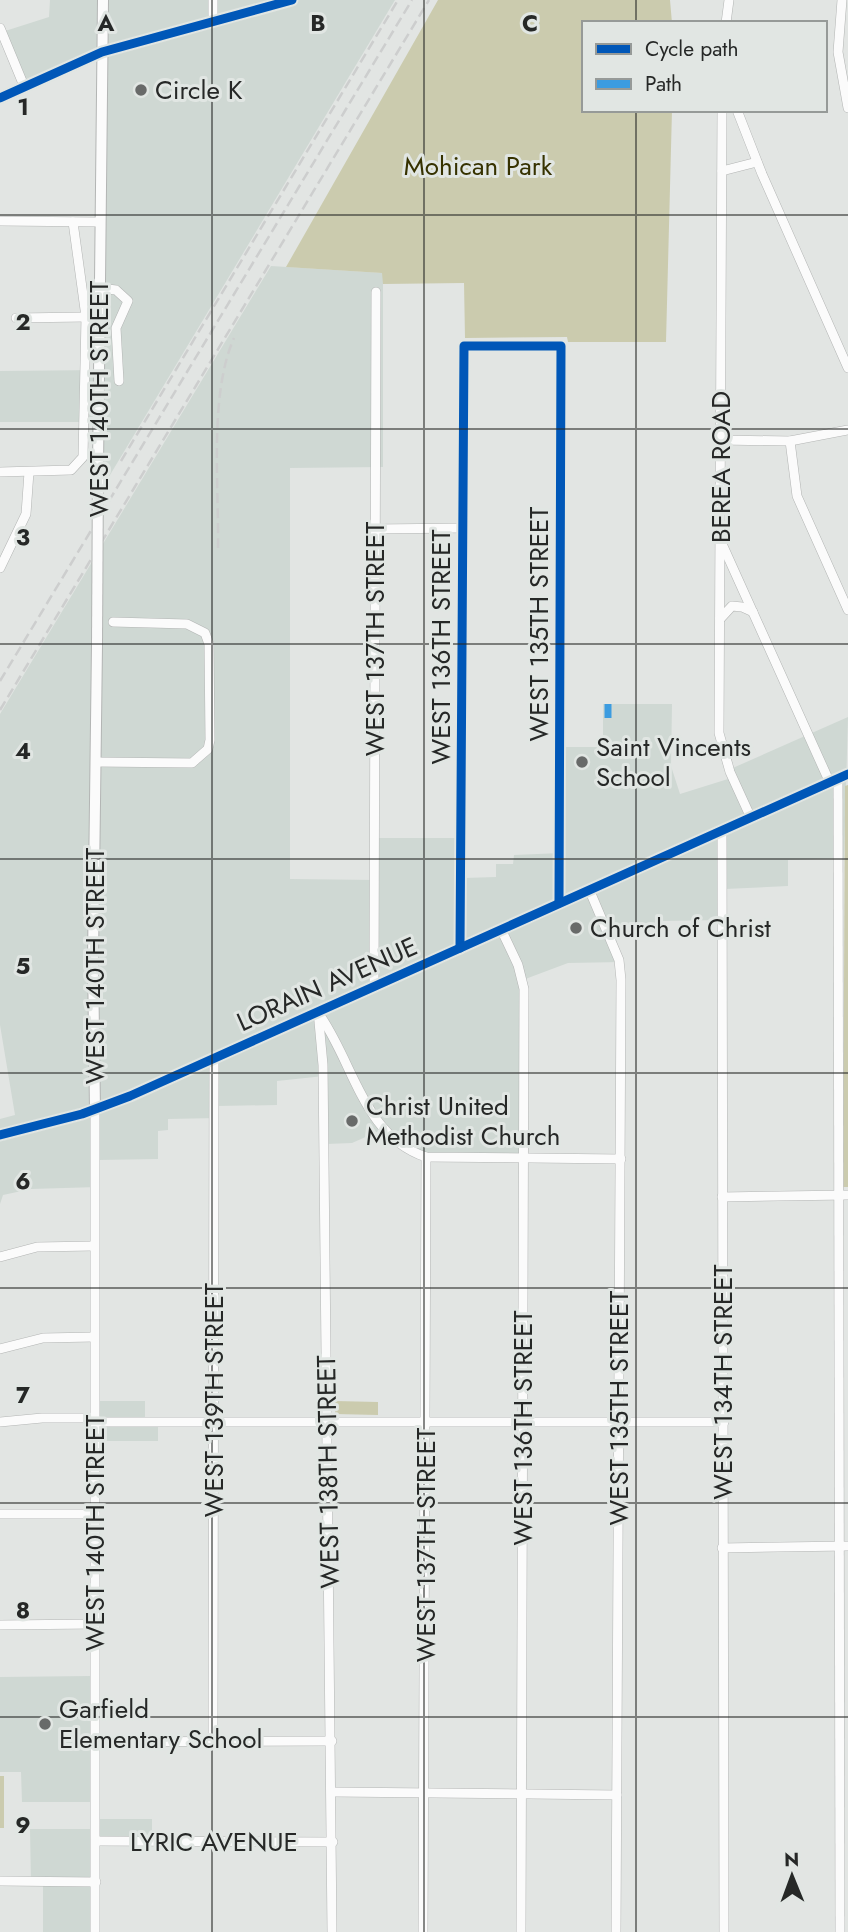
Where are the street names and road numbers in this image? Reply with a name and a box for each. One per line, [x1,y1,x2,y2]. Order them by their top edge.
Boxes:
street label: WEST 140TH STREET [80,281,118,517]
street label: BEREA ROAD [702,391,740,543]
street label: WEST 135TH STREET [520,507,558,741]
street label: WEST 137TH STREET [356,522,394,756]
street label: WEST 136TH STREET [422,529,460,765]
street label: WEST 140TH STREET [76,848,114,1084]
street label: LORAIN AVENUE [231,927,423,1041]
street label: WEST 134TH STREET [704,1264,742,1500]
street label: WEST 139TH STREET [195,1283,233,1517]
street label: WEST 135TH STREET [600,1291,638,1525]
street label: WEST 136TH STREET [504,1310,542,1546]
street label: WEST 138TH STREET [307,1355,349,1589]
street label: WEST 140TH STREET [76,1415,114,1651]
street label: WEST 137TH STREET [407,1428,445,1662]
street label: LYRIC AVENUE [130,1823,298,1861]

